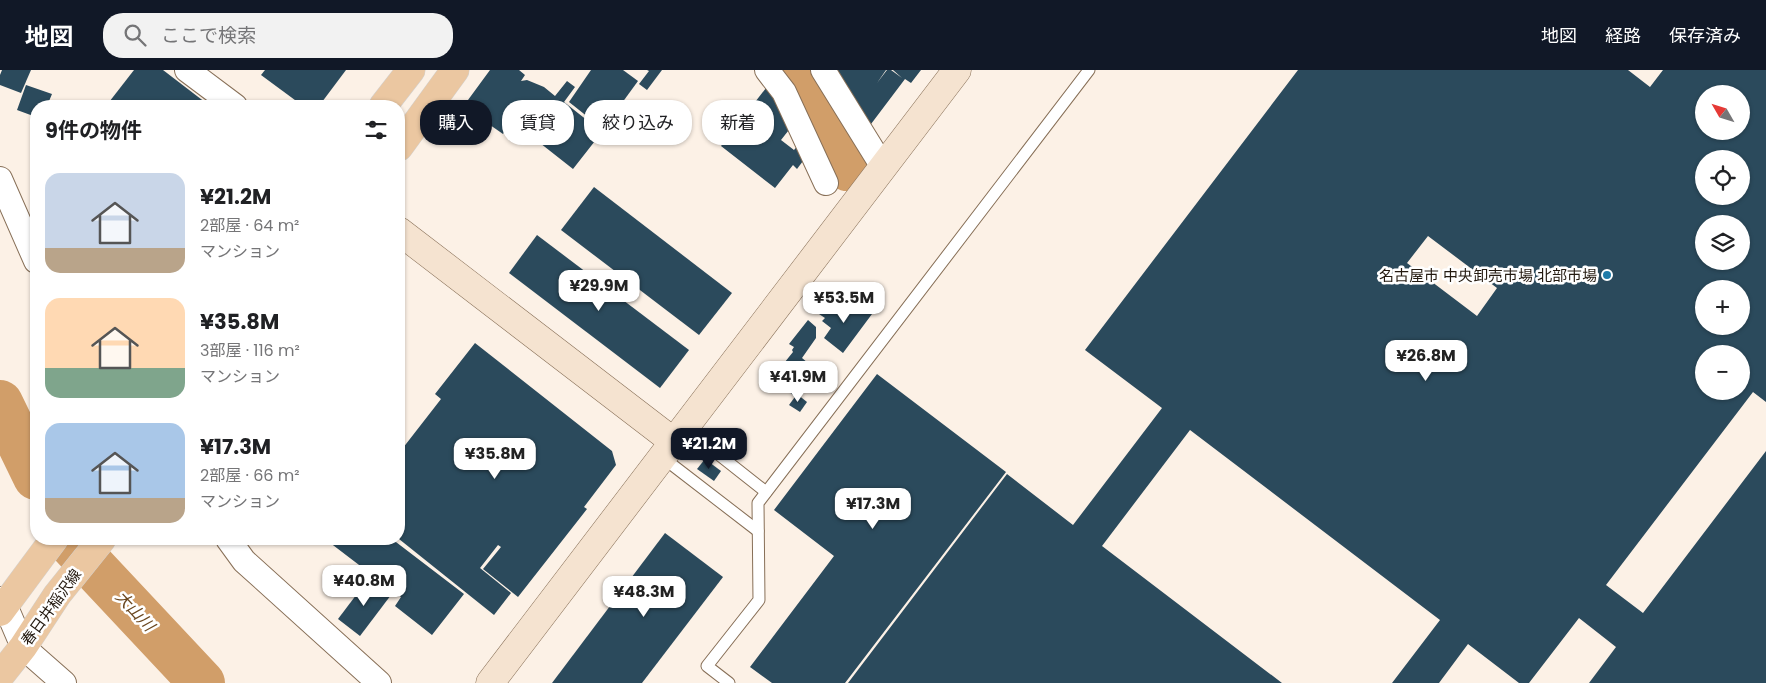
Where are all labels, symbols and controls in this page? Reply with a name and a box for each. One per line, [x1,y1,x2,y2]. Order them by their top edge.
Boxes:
search box [103,13,453,58]
text: 地図 [25,20,73,53]
icon: search [121,21,149,49]
text: ここで検索 [161,22,256,49]
text: 地図 [1541,23,1577,48]
text: 経路 [1605,23,1641,48]
text: 保存済み [1669,23,1741,48]
north arrow [1695,85,1750,140]
map controls [1695,85,1750,400]
chip: 購入 [420,100,492,145]
chip: 賃貸 [502,100,574,145]
chip: 絞り込み [584,100,692,145]
chip: 新着 [702,100,774,145]
text: 9件の物件 [45,116,142,145]
icon: filters [362,116,390,144]
button: locate [1695,150,1750,205]
text: ¥21.2M [200,182,271,211]
icon: home [85,193,145,253]
text: 2部屋 · 64 m² [200,214,299,237]
button: layers [1695,215,1750,270]
text: マンション [200,240,280,263]
place label: 名古屋市 中央卸売市場 北部市場 [1379,265,1597,286]
marker: 名古屋市 中央卸売市場 北部市場 [1601,269,1613,281]
pin: ¥29.9M [558,270,640,312]
text: ¥29.9M [570,274,628,297]
button: + [1695,280,1750,335]
pin: ¥53.5M [803,282,885,324]
text: ¥53.5M [814,286,874,309]
text: ¥35.8M [200,307,279,336]
icon: home [85,318,145,378]
text: 3部屋 · 116 m² [200,339,300,362]
pin: ¥26.8M [1385,340,1467,382]
text: ¥26.8M [1396,344,1456,367]
button: − [1695,345,1750,400]
pin: ¥41.9M [757,360,839,403]
text: マンション [200,365,280,388]
text: ¥41.9M [770,365,826,388]
pin: ¥21.2M [668,428,750,470]
text: ¥17.3M [200,432,271,461]
text: ¥21.2M [682,432,736,455]
pin: ¥35.8M [454,438,536,480]
text: ¥35.8M [465,442,525,465]
icon: home [85,443,145,503]
text: 2部屋 · 66 m² [200,464,300,487]
pin: ¥17.3M [832,488,914,530]
text: マンション [200,490,280,513]
text: ¥17.3M [846,492,900,515]
street label: 春日井稲沢線 [16,564,86,650]
pin: ¥40.8M [323,564,405,607]
text: ¥40.8M [333,569,395,592]
pin: ¥48.3M [603,576,685,618]
text: ¥48.3M [614,580,674,603]
water label: 大山川 [110,586,161,638]

